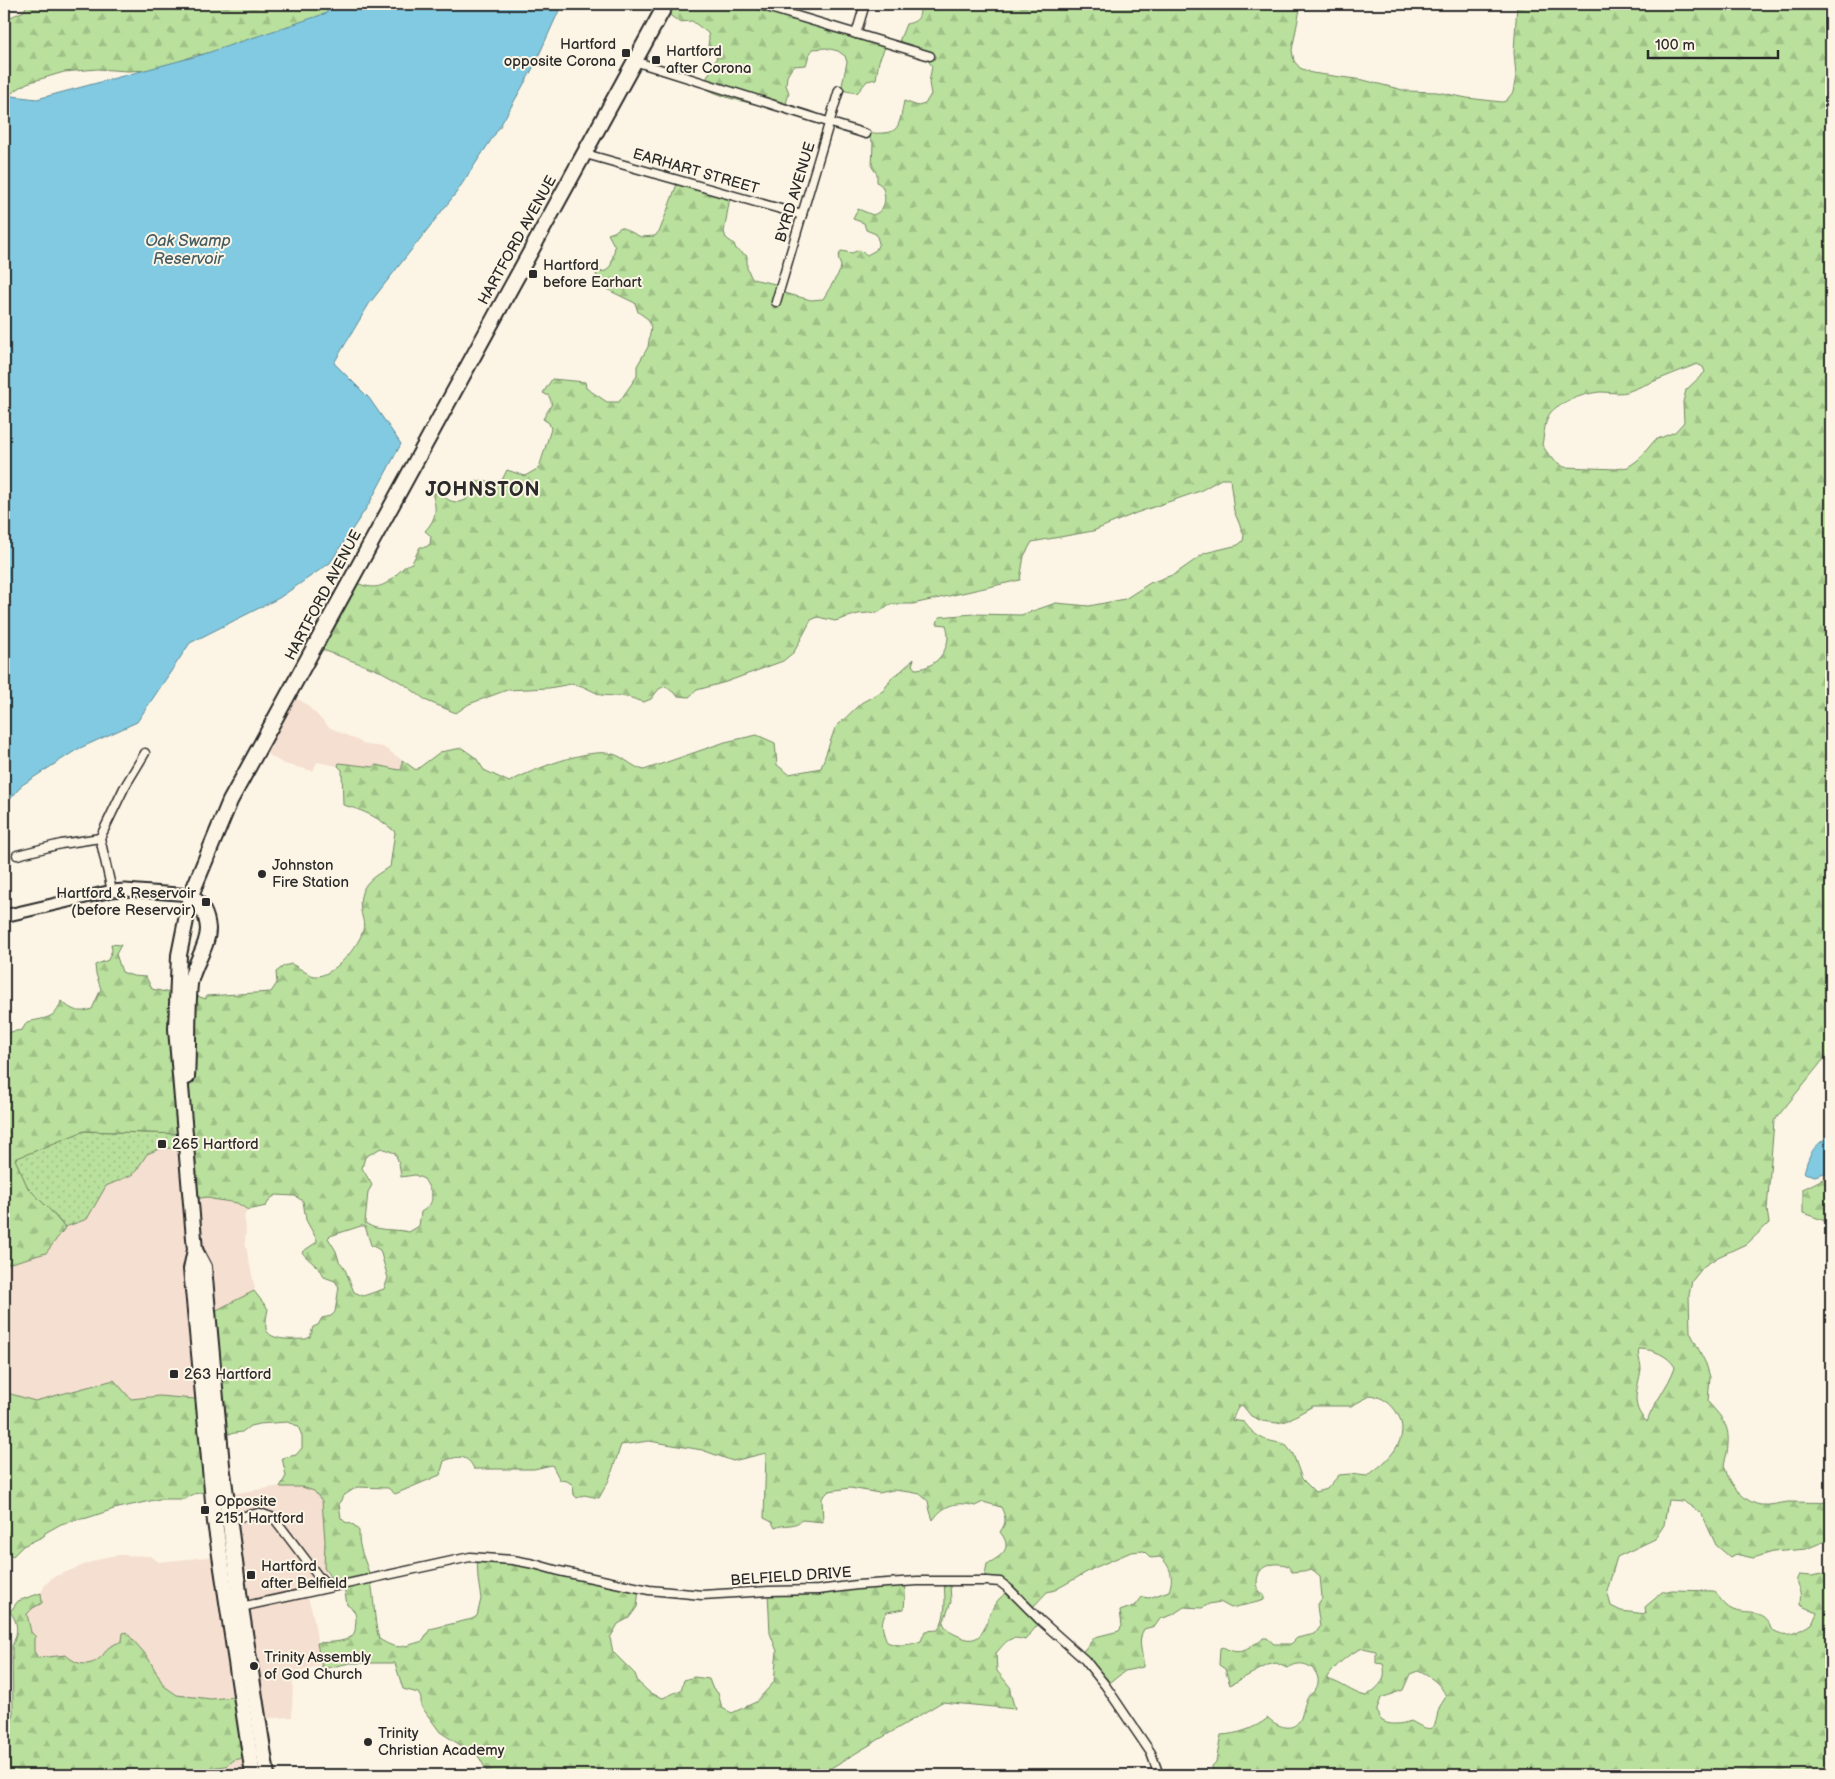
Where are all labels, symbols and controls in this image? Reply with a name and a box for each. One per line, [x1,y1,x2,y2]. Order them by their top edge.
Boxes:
scale bar [1648,28,1778,60]
place label: Hartford opposite Corona [504,35,616,71]
text: 100 m [1655,36,1695,55]
place label: Hartford after Corona [666,42,751,78]
marker: Hartford opposite Corona [620,47,632,59]
marker: Hartford after Corona [650,54,662,66]
street label: BYRD AVENUE [771,140,820,245]
street label: EARHART STREET [630,144,761,199]
street label: HARTFORD AVENUE [474,172,561,308]
water label: Oak Swamp Reservoir [145,232,231,269]
place label: Hartford before Earhart [543,256,642,292]
marker: Hartford before Earhart [527,268,539,280]
district label: JOHNSTON [425,478,541,502]
street label: HARTFORD AVENUE [281,527,366,664]
place label: Johnston Fire Station [272,856,349,892]
marker: Johnston Fire Station [256,868,268,880]
place label: Hartford & Reservoir (before Reservoir) [56,884,197,920]
marker: Hartford & Reservoir (before Reservoir) [200,896,212,908]
place label: 265 Hartford [172,1135,259,1154]
marker: 265 Hartford [156,1138,168,1150]
place label: 263 Hartford [184,1365,271,1384]
marker: 263 Hartford [168,1368,180,1380]
place label: Opposite 2151 Hartford [215,1492,304,1528]
marker: Opposite 2151 Hartford [199,1504,211,1516]
place label: Hartford after Belfield [261,1557,347,1593]
street label: BELFIELD DRIVE [730,1563,852,1590]
marker: Hartford after Belfield [245,1569,257,1581]
place label: Trinity Assembly of God Church [264,1648,371,1684]
marker: Trinity Assembly of God Church [248,1660,260,1672]
place label: Trinity Christian Academy [378,1724,505,1760]
marker: Trinity Christian Academy [362,1736,374,1748]

